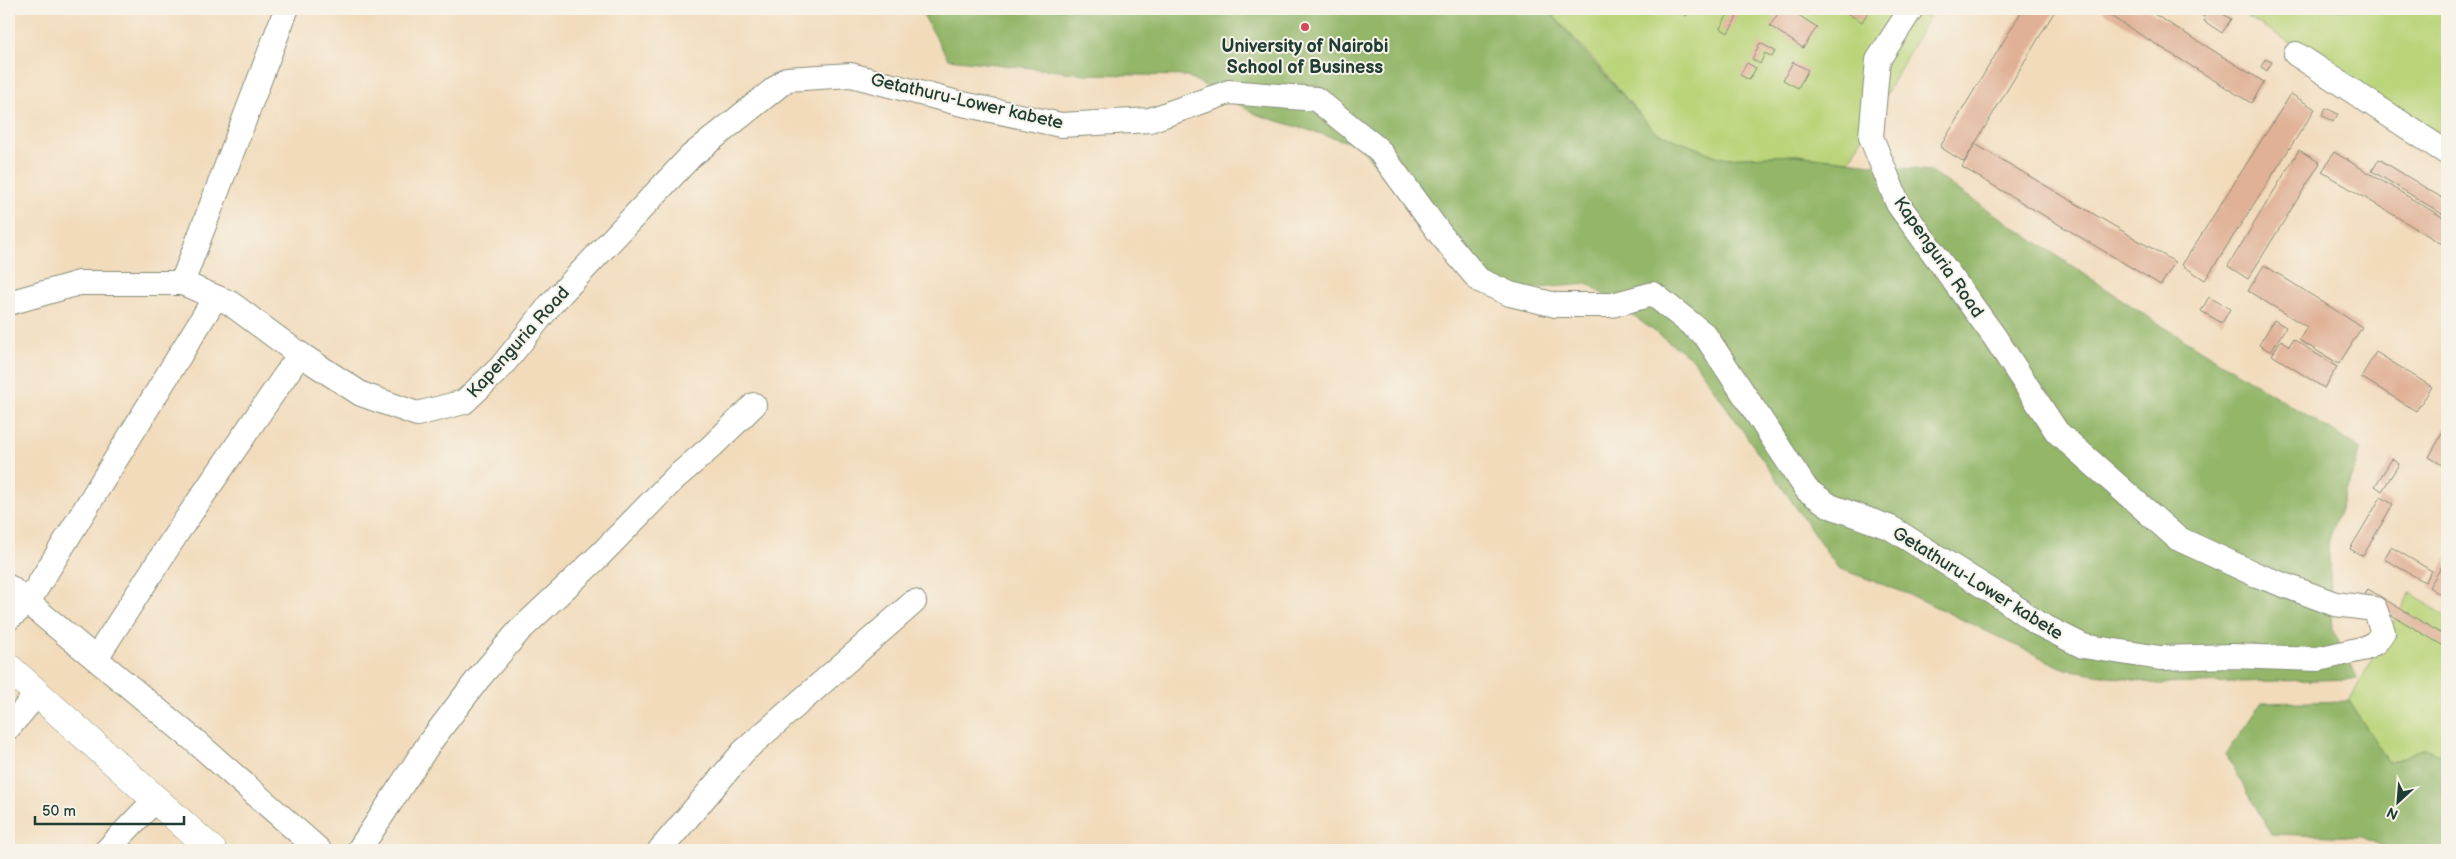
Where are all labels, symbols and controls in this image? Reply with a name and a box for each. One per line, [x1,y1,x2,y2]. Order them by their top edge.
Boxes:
marker: University of Nairobi School of Business [1299,21,1311,33]
place label: University of Nairobi School of Business [1222,36,1388,78]
street label: Getathuru-Lower kabete [869,69,1066,134]
street label: Kapenguria Road [1889,193,1988,322]
street label: Kapenguria Road [463,282,574,402]
street label: Getathuru-Lower kabete [1889,522,2067,645]
north arrow [2374,776,2424,826]
scale bar [35,794,184,826]
text: 50 m [42,802,76,821]
text: N [2384,803,2401,823]

